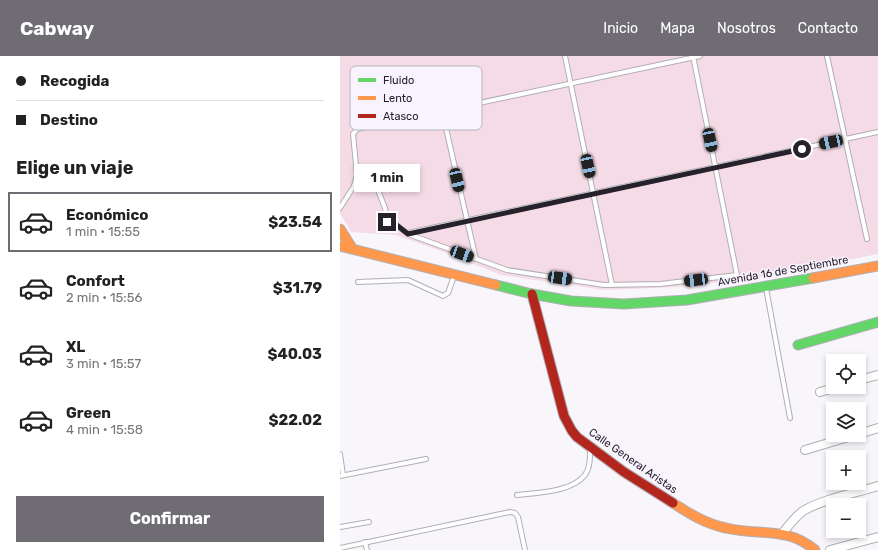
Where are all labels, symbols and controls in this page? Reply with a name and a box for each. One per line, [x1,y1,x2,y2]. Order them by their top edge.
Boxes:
text: Cabway [20,17,94,40]
text: Inicio [603,20,638,37]
text: Mapa [660,20,695,37]
text: Nosotros [717,20,776,37]
text: Contacto [798,20,858,37]
legend [350,66,482,130]
text: Recogida [40,72,109,90]
text: Fluido [383,74,414,87]
text: Lento [383,92,412,105]
text: Atasco [383,110,418,123]
text: Destino [40,111,98,129]
car [702,127,718,153]
car [818,134,844,150]
route start [793,140,811,158]
car [580,153,596,179]
text: Elige un viaje [16,157,133,179]
callout: 1 min [354,164,420,192]
car [448,167,466,193]
text: 1 min [370,170,404,185]
icon: car [18,204,54,240]
text: Económico [66,206,148,224]
text: $23.54 [268,213,322,231]
route end [378,213,396,231]
text: 1 min · 15:55 [66,224,140,239]
car [449,244,475,264]
street label: Avenida 16 de Septiembre [717,253,849,289]
icon: car [18,270,54,306]
car [547,270,573,286]
text: Confort [66,272,125,290]
car [683,273,709,287]
text: $31.79 [273,279,322,297]
text: 2 min · 15:56 [66,290,142,305]
icon: car [18,336,54,372]
text: XL [66,338,85,356]
text: $40.03 [267,345,322,363]
map controls [826,354,866,538]
button: locate [826,354,866,394]
text: 3 min · 15:57 [66,356,141,371]
icon: car [18,402,54,438]
button: layers [826,402,866,442]
text: Green [66,404,111,422]
text: $22.02 [268,411,322,429]
text: 4 min · 15:58 [66,422,143,437]
street label: Calle General Aristas [586,426,680,497]
button: + [826,450,866,490]
button: Confirmar [16,496,324,542]
button: − [826,498,866,538]

